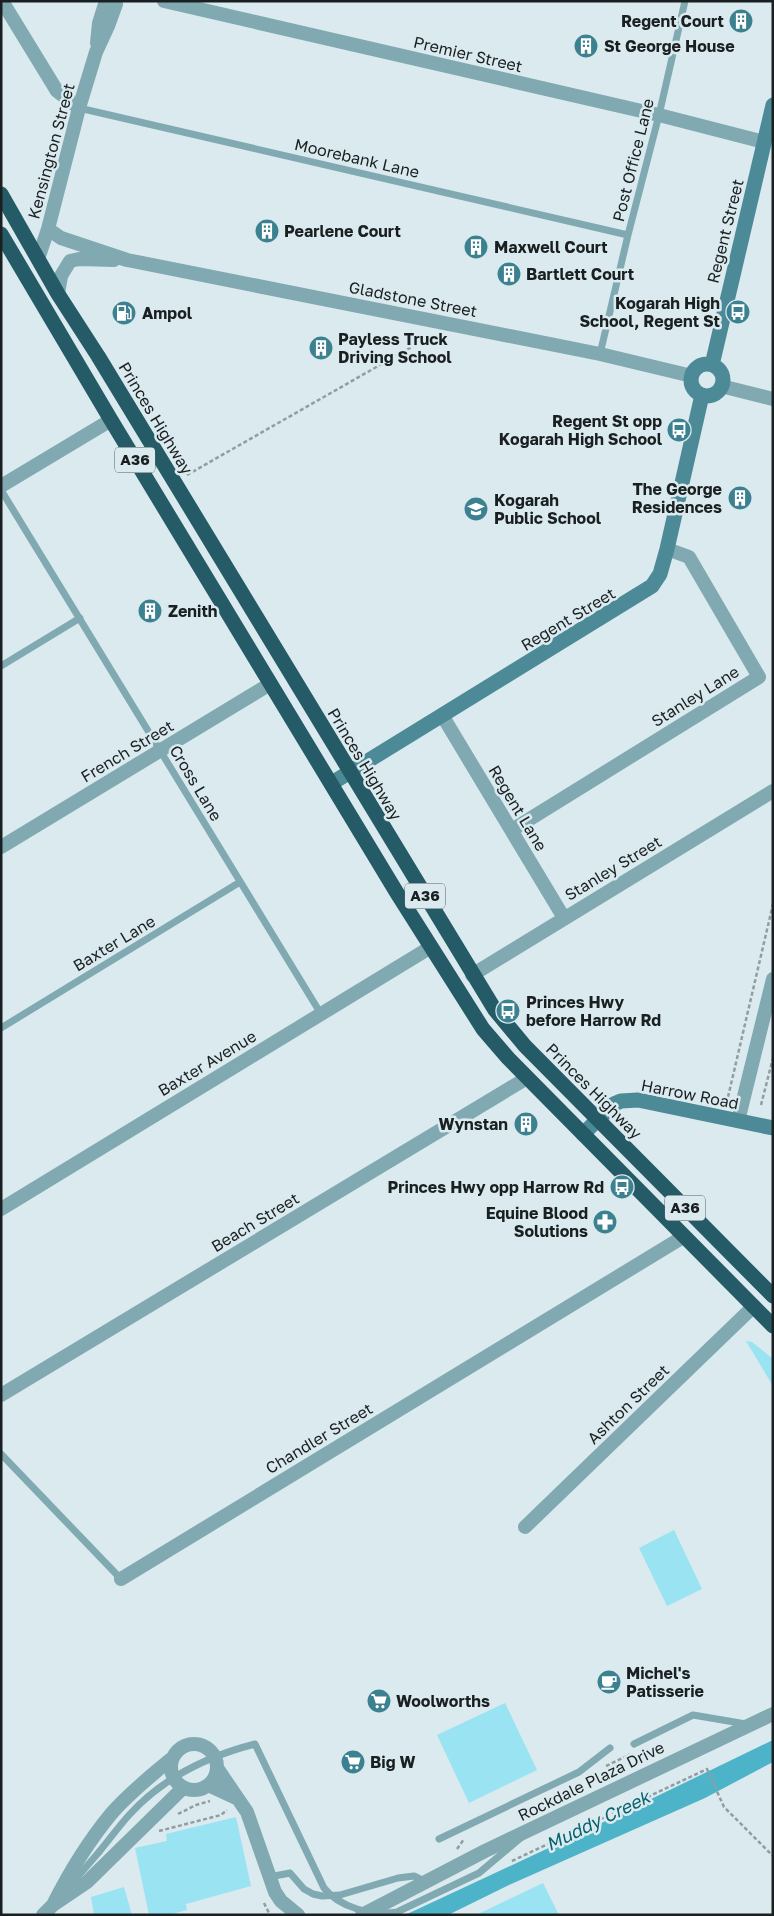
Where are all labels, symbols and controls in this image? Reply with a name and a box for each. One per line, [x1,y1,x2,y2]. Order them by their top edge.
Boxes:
building icon: Regent Court [728,8,754,34]
place label: Regent Court [621,11,724,31]
street label: Premier Street [412,32,524,76]
building icon: St George House [573,33,599,59]
place label: St George House [604,36,735,56]
street label: Kensington Street [23,81,79,221]
street label: Post Office Lane [608,96,658,224]
street label: Moorebank Lane [293,134,421,182]
street label: Regent Street [702,177,748,285]
building icon: Pearlene Court [254,218,280,244]
place label: Pearlene Court [284,221,401,241]
building icon: Maxwell Court [463,234,489,260]
place label: Maxwell Court [494,237,608,257]
building icon: Bartlett Court [496,261,522,287]
place label: Bartlett Court [526,264,634,284]
street label: Gladstone Street [347,277,479,321]
place label: Kogarah High School, Regent St [579,293,720,331]
bus stop icon: Kogarah High School, Regent St [725,299,751,325]
fuel station icon: Ampol [111,300,137,326]
place label: Ampol [142,303,193,323]
place label: Payless Truck Driving School [338,329,452,367]
building icon: Payless Truck Driving School [308,335,334,361]
street label: Princes Highway [115,358,197,478]
place label: Regent St opp Kogarah High School [499,411,663,449]
bus stop icon: Regent St opp Kogarah High School [666,417,692,443]
road number: A36 [115,448,155,472]
place label: The George Residences [632,479,722,517]
building icon: The George Residences [727,485,753,511]
place label: Kogarah Public School [494,490,602,528]
school or university icon: Kogarah Public School [463,496,489,522]
street label: Regent Street [517,583,619,655]
building icon: Zenith [137,598,163,624]
place label: Zenith [168,601,218,621]
street label: Stanley Lane [647,661,743,731]
street label: Princes Highway [324,704,406,824]
street label: French Street [77,715,177,787]
street label: Cross Lane [166,741,226,825]
street label: Regent Lane [485,761,551,855]
street label: Stanley Street [561,831,665,905]
road number: A36 [405,884,445,908]
street label: Baxter Lane [69,911,159,975]
place label: Princes Hwy before Harrow Rd [526,992,661,1030]
bus stop icon: Princes Hwy before Harrow Rd [495,998,521,1024]
street label: Baxter Avenue [154,1026,260,1100]
street label: Princes Highway [542,1039,646,1143]
street label: Harrow Road [639,1075,741,1113]
building icon: Wynstan [513,1111,539,1137]
place label: Wynstan [438,1114,508,1134]
bus stop icon: Princes Hwy opp Harrow Rd [609,1174,635,1200]
place label: Princes Hwy opp Harrow Rd [388,1177,604,1197]
street label: Beach Street [207,1188,303,1256]
road number: A36 [665,1196,705,1220]
place label: Equine Blood Solutions [486,1203,588,1241]
pharmacy icon: Equine Blood Solutions [592,1209,618,1235]
street label: Ashton Street [583,1360,673,1448]
street label: Chandler Street [262,1398,376,1478]
place label: Michel's Patisserie [626,1663,704,1701]
cafe icon: Michel's Patisserie [596,1669,622,1695]
supermarket icon: Woolworths [366,1688,392,1714]
place label: Woolworths [396,1691,490,1711]
street label: Rockdale Plaza Drive [515,1737,667,1825]
supermarket icon: Big W [340,1749,366,1775]
place label: Big W [370,1752,416,1772]
water label: Muddy Creek [542,1785,655,1855]

